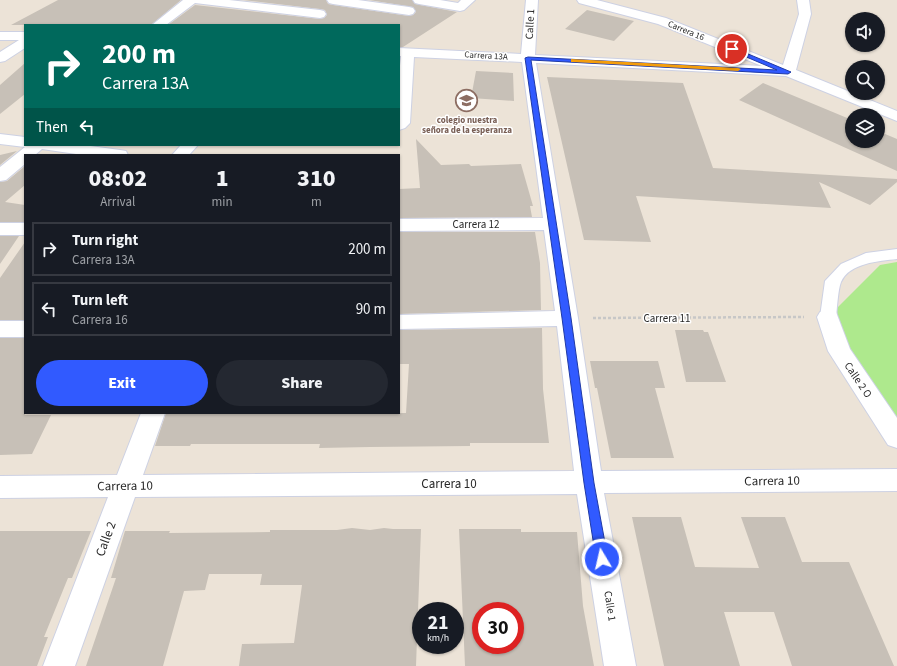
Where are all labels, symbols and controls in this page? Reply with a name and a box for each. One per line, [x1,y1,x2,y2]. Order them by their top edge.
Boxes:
street label: Calle 1 [522,8,538,40]
map controls [845,12,885,148]
button: sound [845,12,885,52]
street label: Carrera 16 [666,18,707,44]
pin [715,32,749,66]
text: 200 m [102,34,176,74]
icon: arrive [721,38,743,60]
icon: right [36,40,88,92]
street label: Carrera 13A [464,48,508,64]
button: search [845,60,885,100]
text: Carrera 13A [102,71,189,96]
school or university icon: colegio nuestra señora de la esperanza [454,88,480,114]
button: layers [845,108,885,148]
place label: colegio nuestra señora de la esperanza [422,114,512,137]
icon: left [76,116,98,138]
text: Then [36,117,68,138]
text: 08:02 [88,161,147,196]
text: 1 [216,161,229,196]
text: 310 [297,161,336,196]
text: Arrival [100,193,135,211]
text: min [212,193,233,211]
text: m [311,193,322,211]
street label: Carrera 12 [452,217,500,232]
text: Turn right [72,230,138,251]
icon: right [38,238,60,260]
text: 200 m [348,239,386,260]
text: Carrera 13A [72,251,135,269]
text: Turn left [72,290,128,311]
icon: left [38,298,60,320]
text: 90 m [356,299,386,320]
text: Carrera 16 [72,311,128,329]
street label: Carrera 11 [643,311,691,326]
street label: Calle 2 O [841,359,875,401]
button: Exit [36,360,208,406]
button: Share [216,360,388,406]
street label: Carrera 10 [744,472,800,490]
street label: Carrera 10 [421,475,477,493]
street label: Carrera 10 [97,477,153,495]
street label: Calle 2 [91,519,121,559]
position arrow [581,538,623,580]
street label: Calle 1 [600,590,620,622]
speed limit sign: 30 [472,602,524,654]
text: 21 [427,609,449,637]
text: km/h [427,631,449,645]

